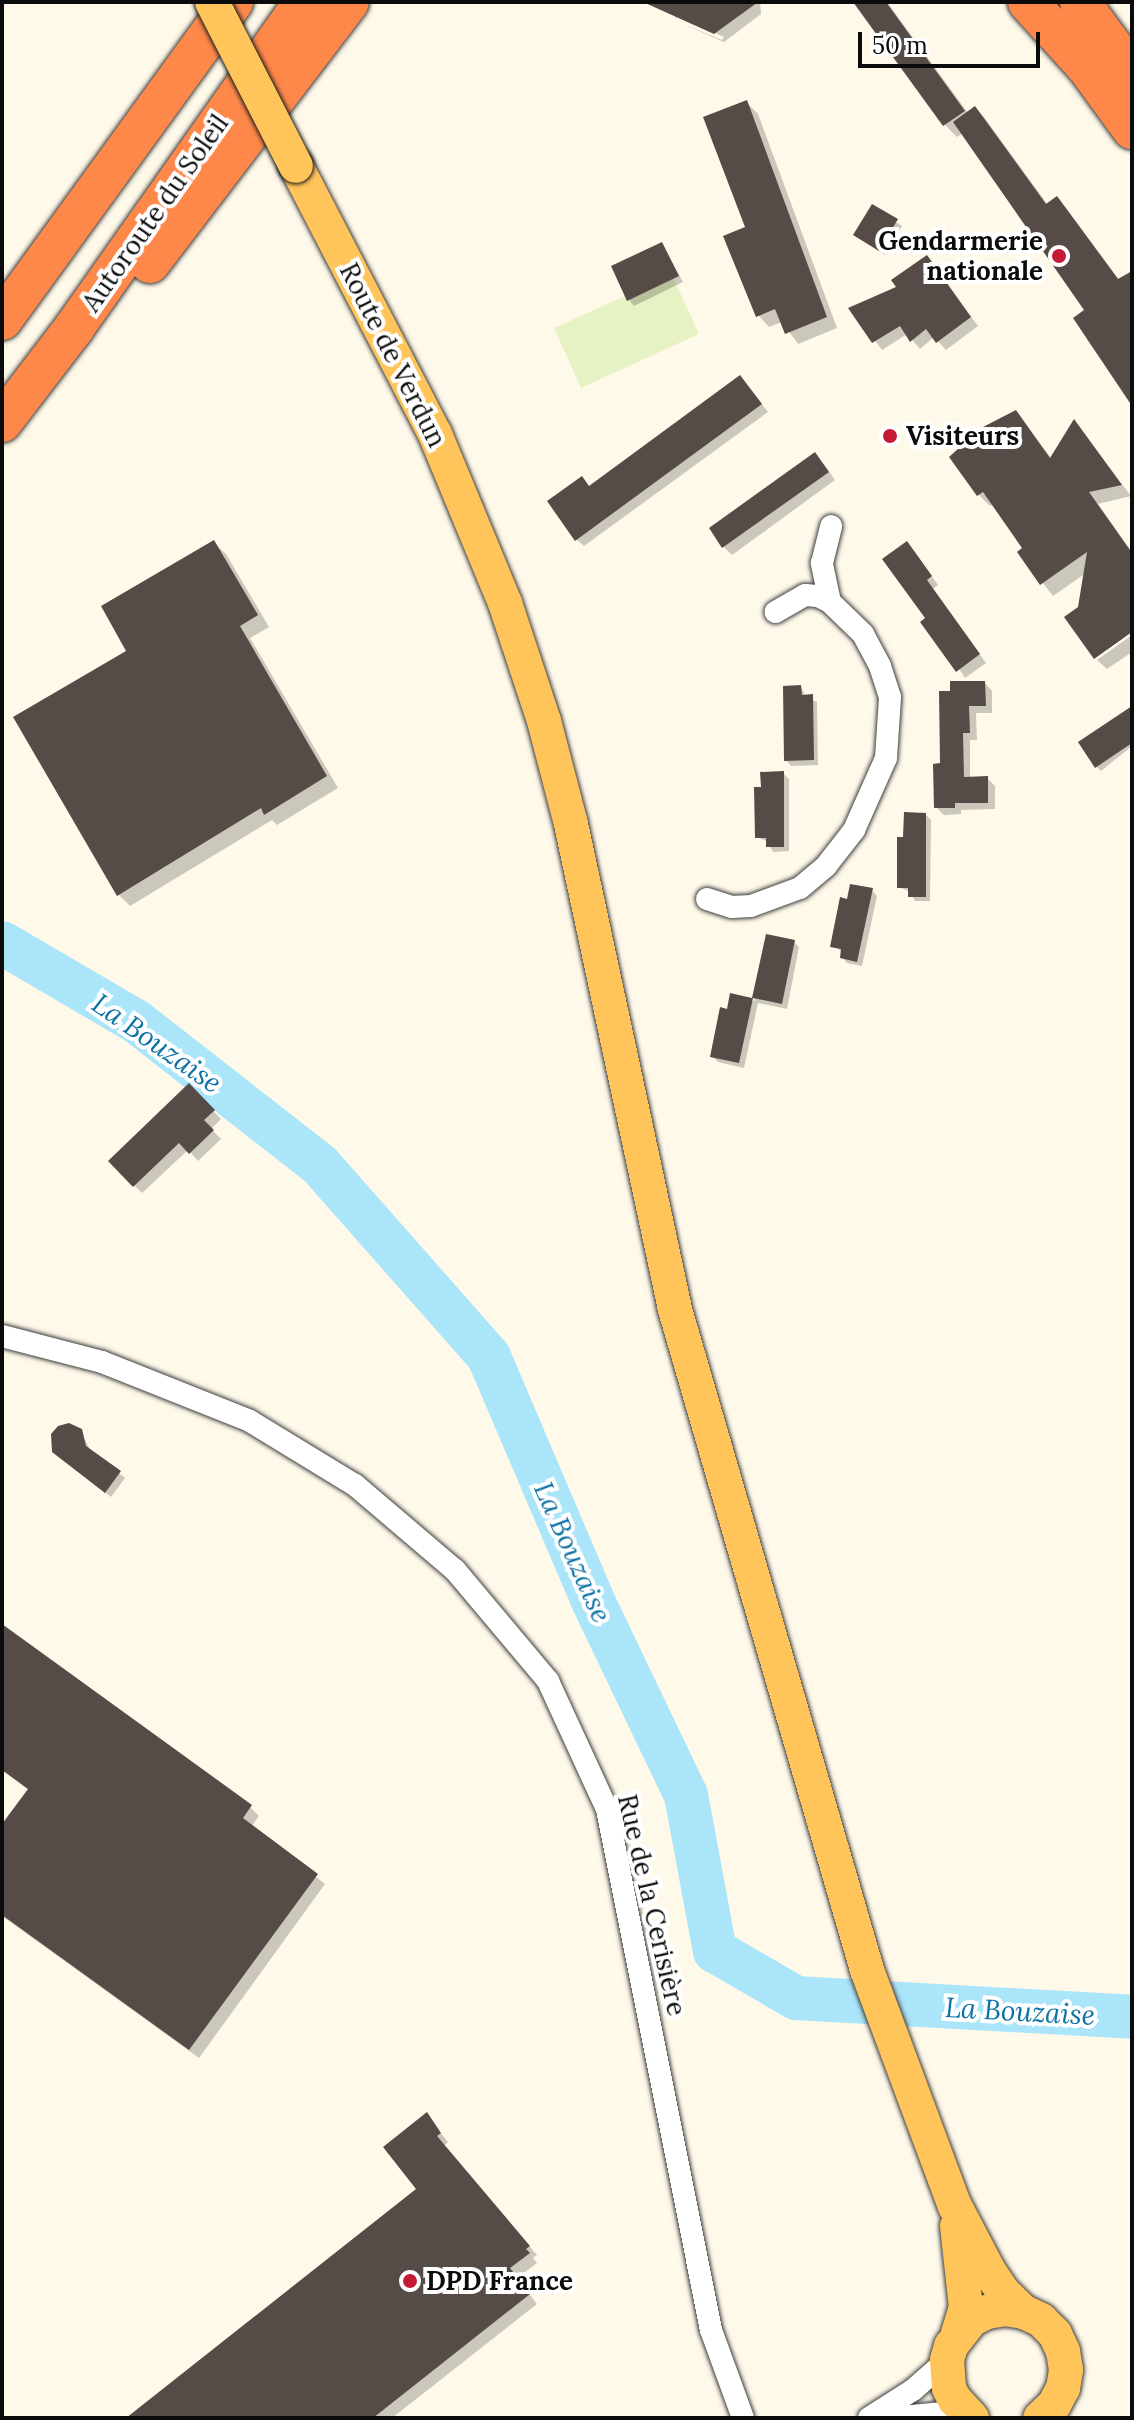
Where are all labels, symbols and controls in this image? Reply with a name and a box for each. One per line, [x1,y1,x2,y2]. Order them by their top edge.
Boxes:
scale bar [862,16,1044,66]
text: 50 m [872,30,928,61]
street label: Autoroute du Soleil [75,109,235,317]
place label: Gendarmerie nationale [878,225,1043,286]
marker: Gendarmerie nationale [1050,247,1068,265]
street label: Route de Verdun [333,258,453,452]
place label: Visiteurs [906,420,1019,452]
marker: Visiteurs [881,427,899,445]
water label: La Bouzaise [86,986,228,1100]
water label: La Bouzaise [527,1476,619,1628]
street label: Rue de la Cerisière [611,1791,693,2019]
water label: La Bouzaise [944,1990,1096,2032]
place label: DPD France [426,2265,573,2297]
marker: DPD France [401,2272,419,2290]

